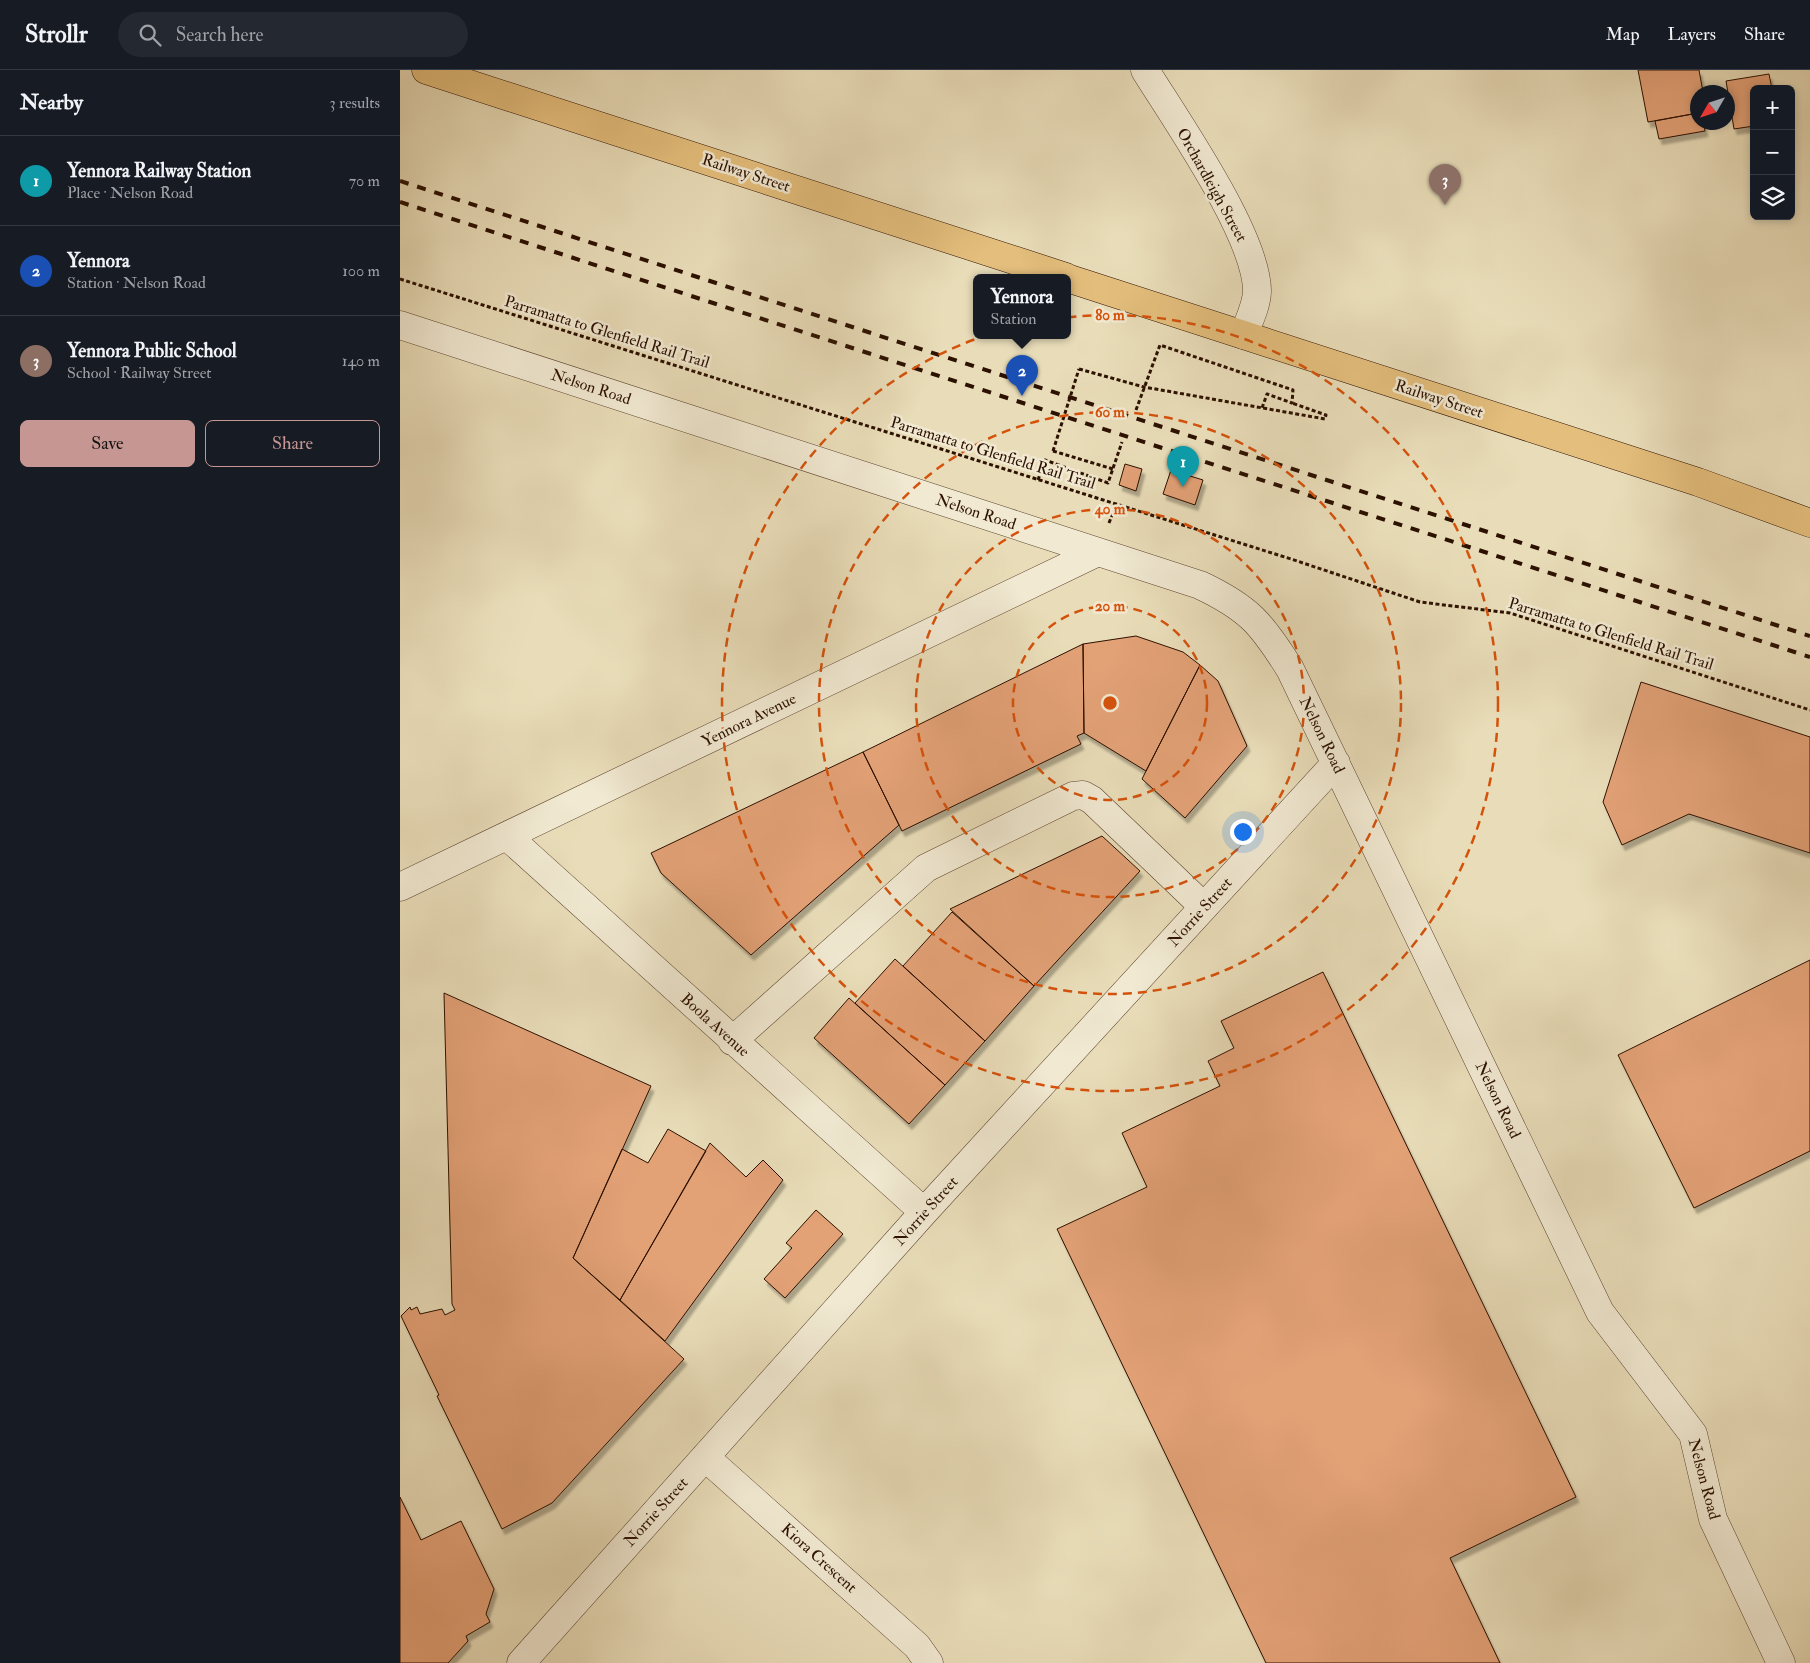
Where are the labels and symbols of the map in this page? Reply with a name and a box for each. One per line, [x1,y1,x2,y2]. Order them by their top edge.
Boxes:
north arrow [1690,85,1735,130]
street label: Orchardleigh Street [1172,124,1252,246]
street label: Railway Street [699,149,793,197]
pin: 3 [1429,164,1461,205]
street label: Parramatta to Glenfield Rail Trail [502,291,712,373]
text: 80 m [1095,306,1125,325]
pin: 2 [1006,355,1038,396]
street label: Nelson Road [548,365,634,409]
street label: Railway Street [1392,375,1486,423]
text: 60 m [1095,403,1125,422]
street label: Parramatta to Glenfield Rail Trail [888,412,1098,494]
pin: 1 [1167,446,1199,487]
street label: Nelson Road [933,490,1019,534]
text: 40 m [1094,500,1126,519]
street label: Parramatta to Glenfield Rail Trail [1506,593,1716,675]
text: 20 m [1095,597,1125,616]
street label: Yennora Avenue [699,688,800,751]
street label: Nelson Road [1295,693,1349,777]
centre of rings [1101,694,1119,712]
your location [1230,819,1256,845]
street label: Norrie Street [1164,873,1236,951]
street label: Boola Avenue [676,989,754,1061]
street label: Nelson Road [1471,1058,1525,1142]
street label: Norrie Street [890,1172,962,1250]
street label: Nelson Road [1684,1436,1724,1522]
street label: Norrie Street [620,1473,692,1551]
street label: Kiora Crescent [777,1519,861,1597]

